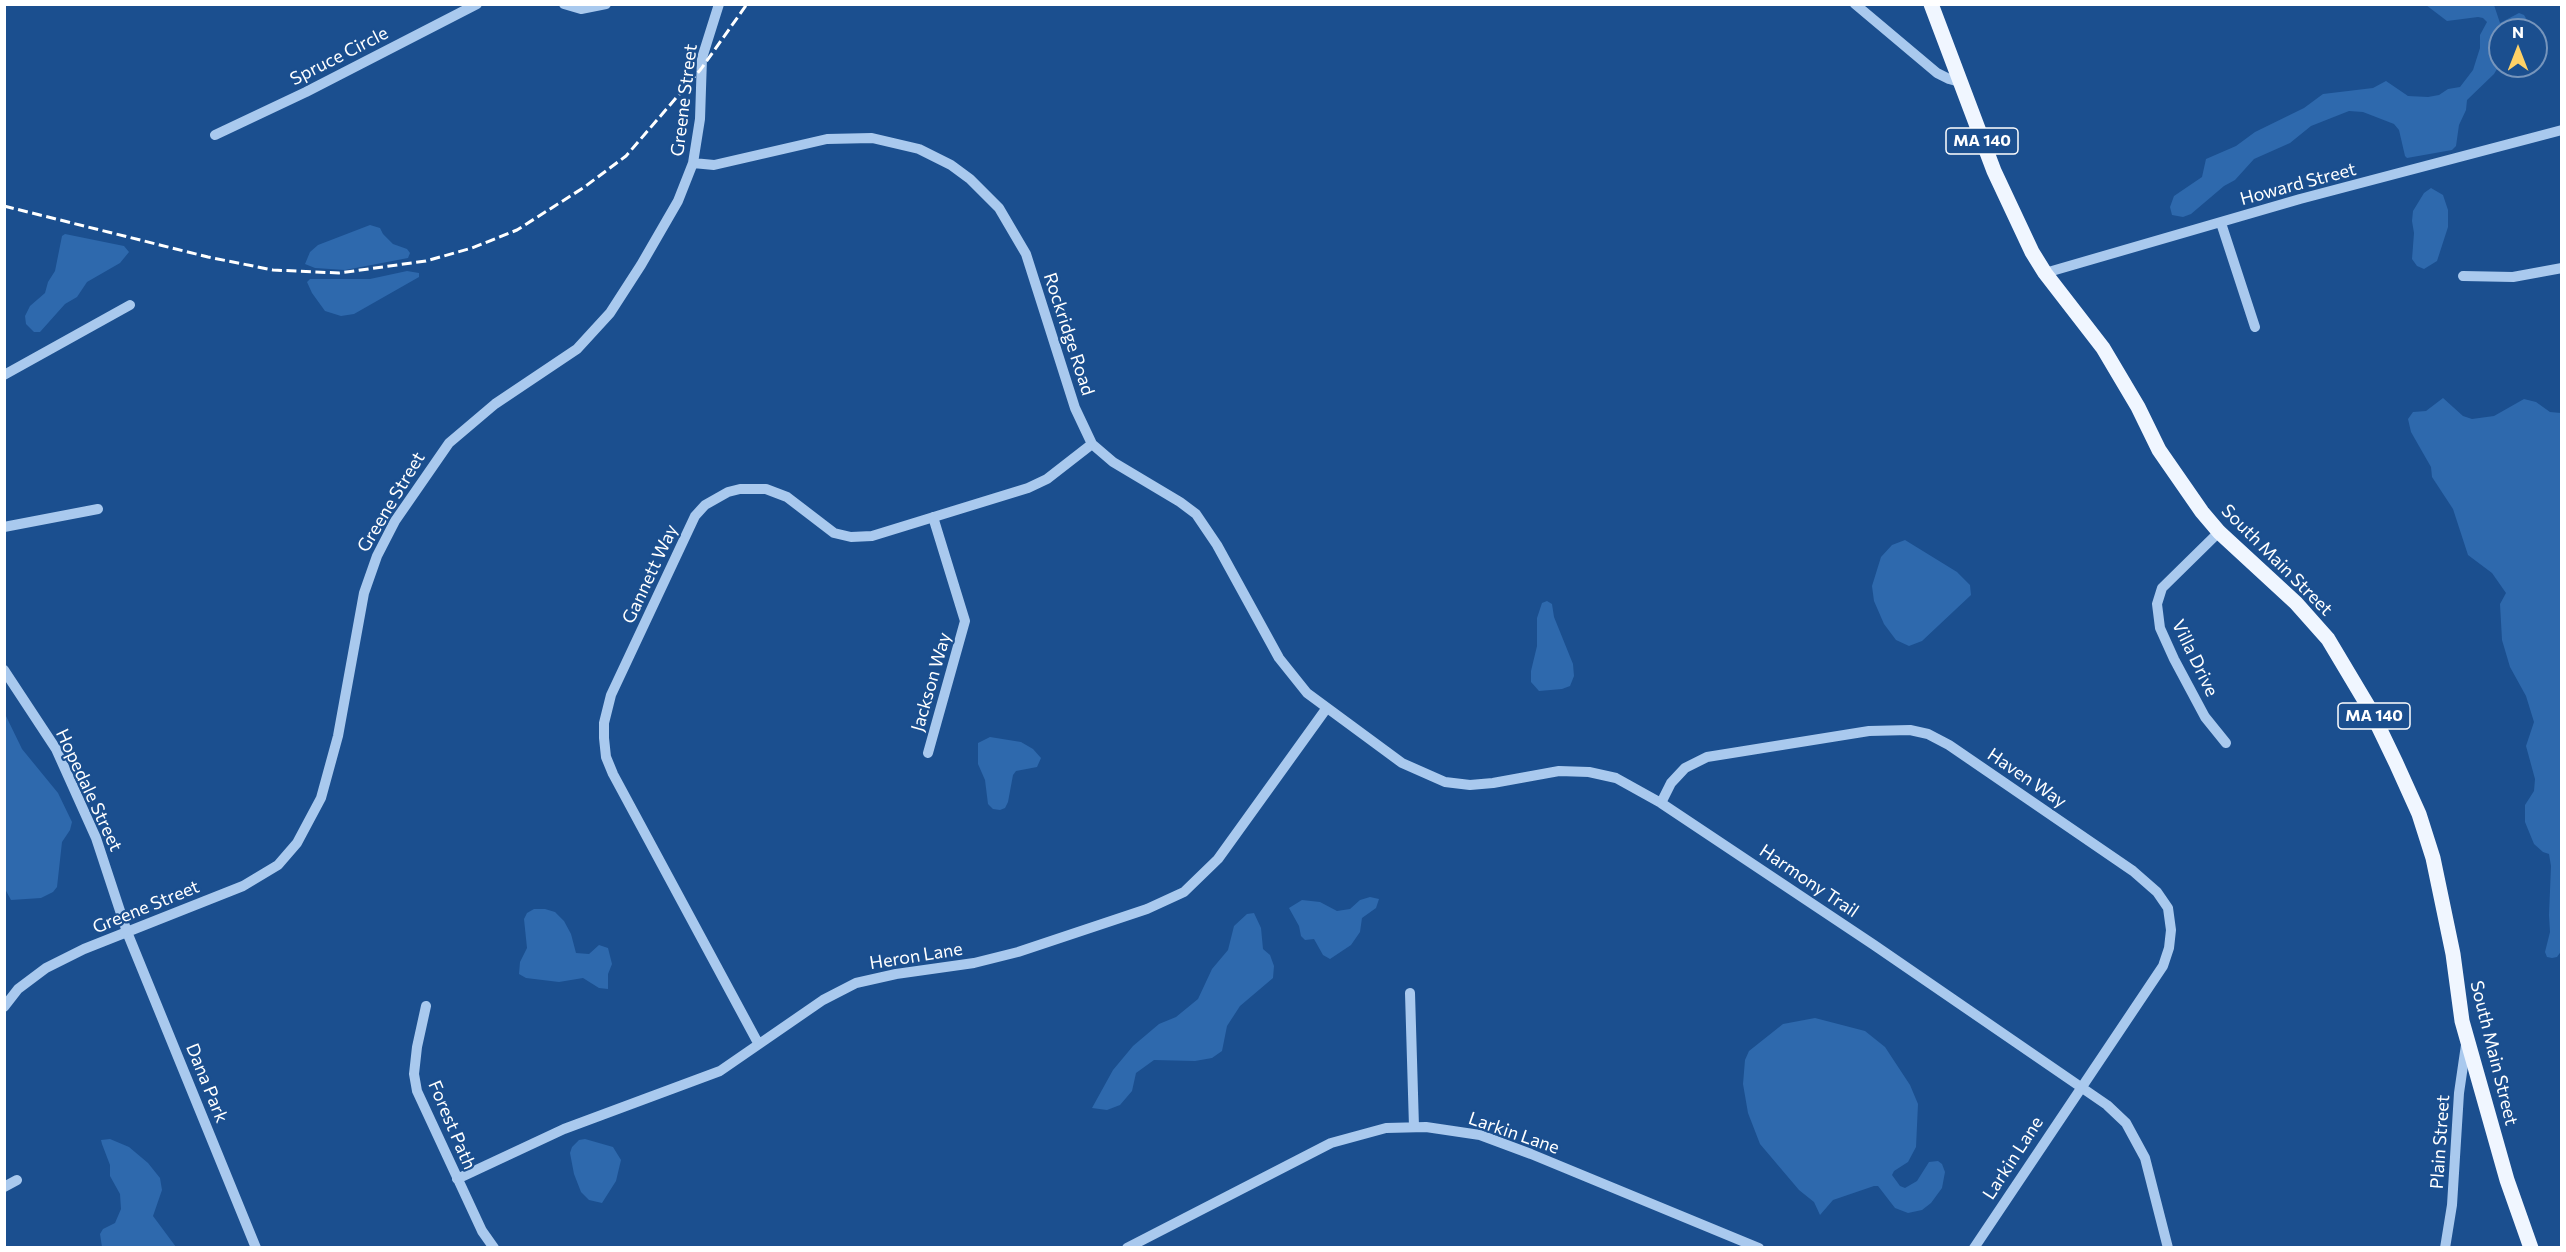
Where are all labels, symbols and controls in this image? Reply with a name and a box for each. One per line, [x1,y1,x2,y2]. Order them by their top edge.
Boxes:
north arrow [2488,18,2548,78]
street label: Spruce Circle [286,22,392,90]
text: N [2512,22,2524,41]
street label: Greene Street [666,43,702,157]
road number: MA 140 [1946,128,2018,154]
street label: Howard Street [2238,158,2358,210]
street label: Rockridge Road [1039,270,1099,398]
street label: Greene Street [353,448,429,556]
street label: South Main Street [2217,500,2337,620]
street label: Gannett Way [618,521,682,627]
street label: Villa Drive [2167,616,2223,700]
street label: Jackson Way [907,630,955,734]
road number: MA 140 [2338,703,2410,729]
street label: Hopedale Street [51,725,127,855]
street label: Haven Way [1983,744,2071,812]
street label: Harmony Trail [1755,840,1863,922]
street label: Greene Street [89,876,203,938]
street label: Heron Lane [868,938,964,974]
street label: South Main Street [2466,978,2522,1128]
street label: Dana Park [181,1040,233,1126]
street label: Forest Path [424,1077,480,1173]
street label: Plain Street [2426,1094,2454,1190]
street label: Larkin Lane [1466,1107,1562,1159]
street label: Larkin Lane [1978,1112,2048,1204]

